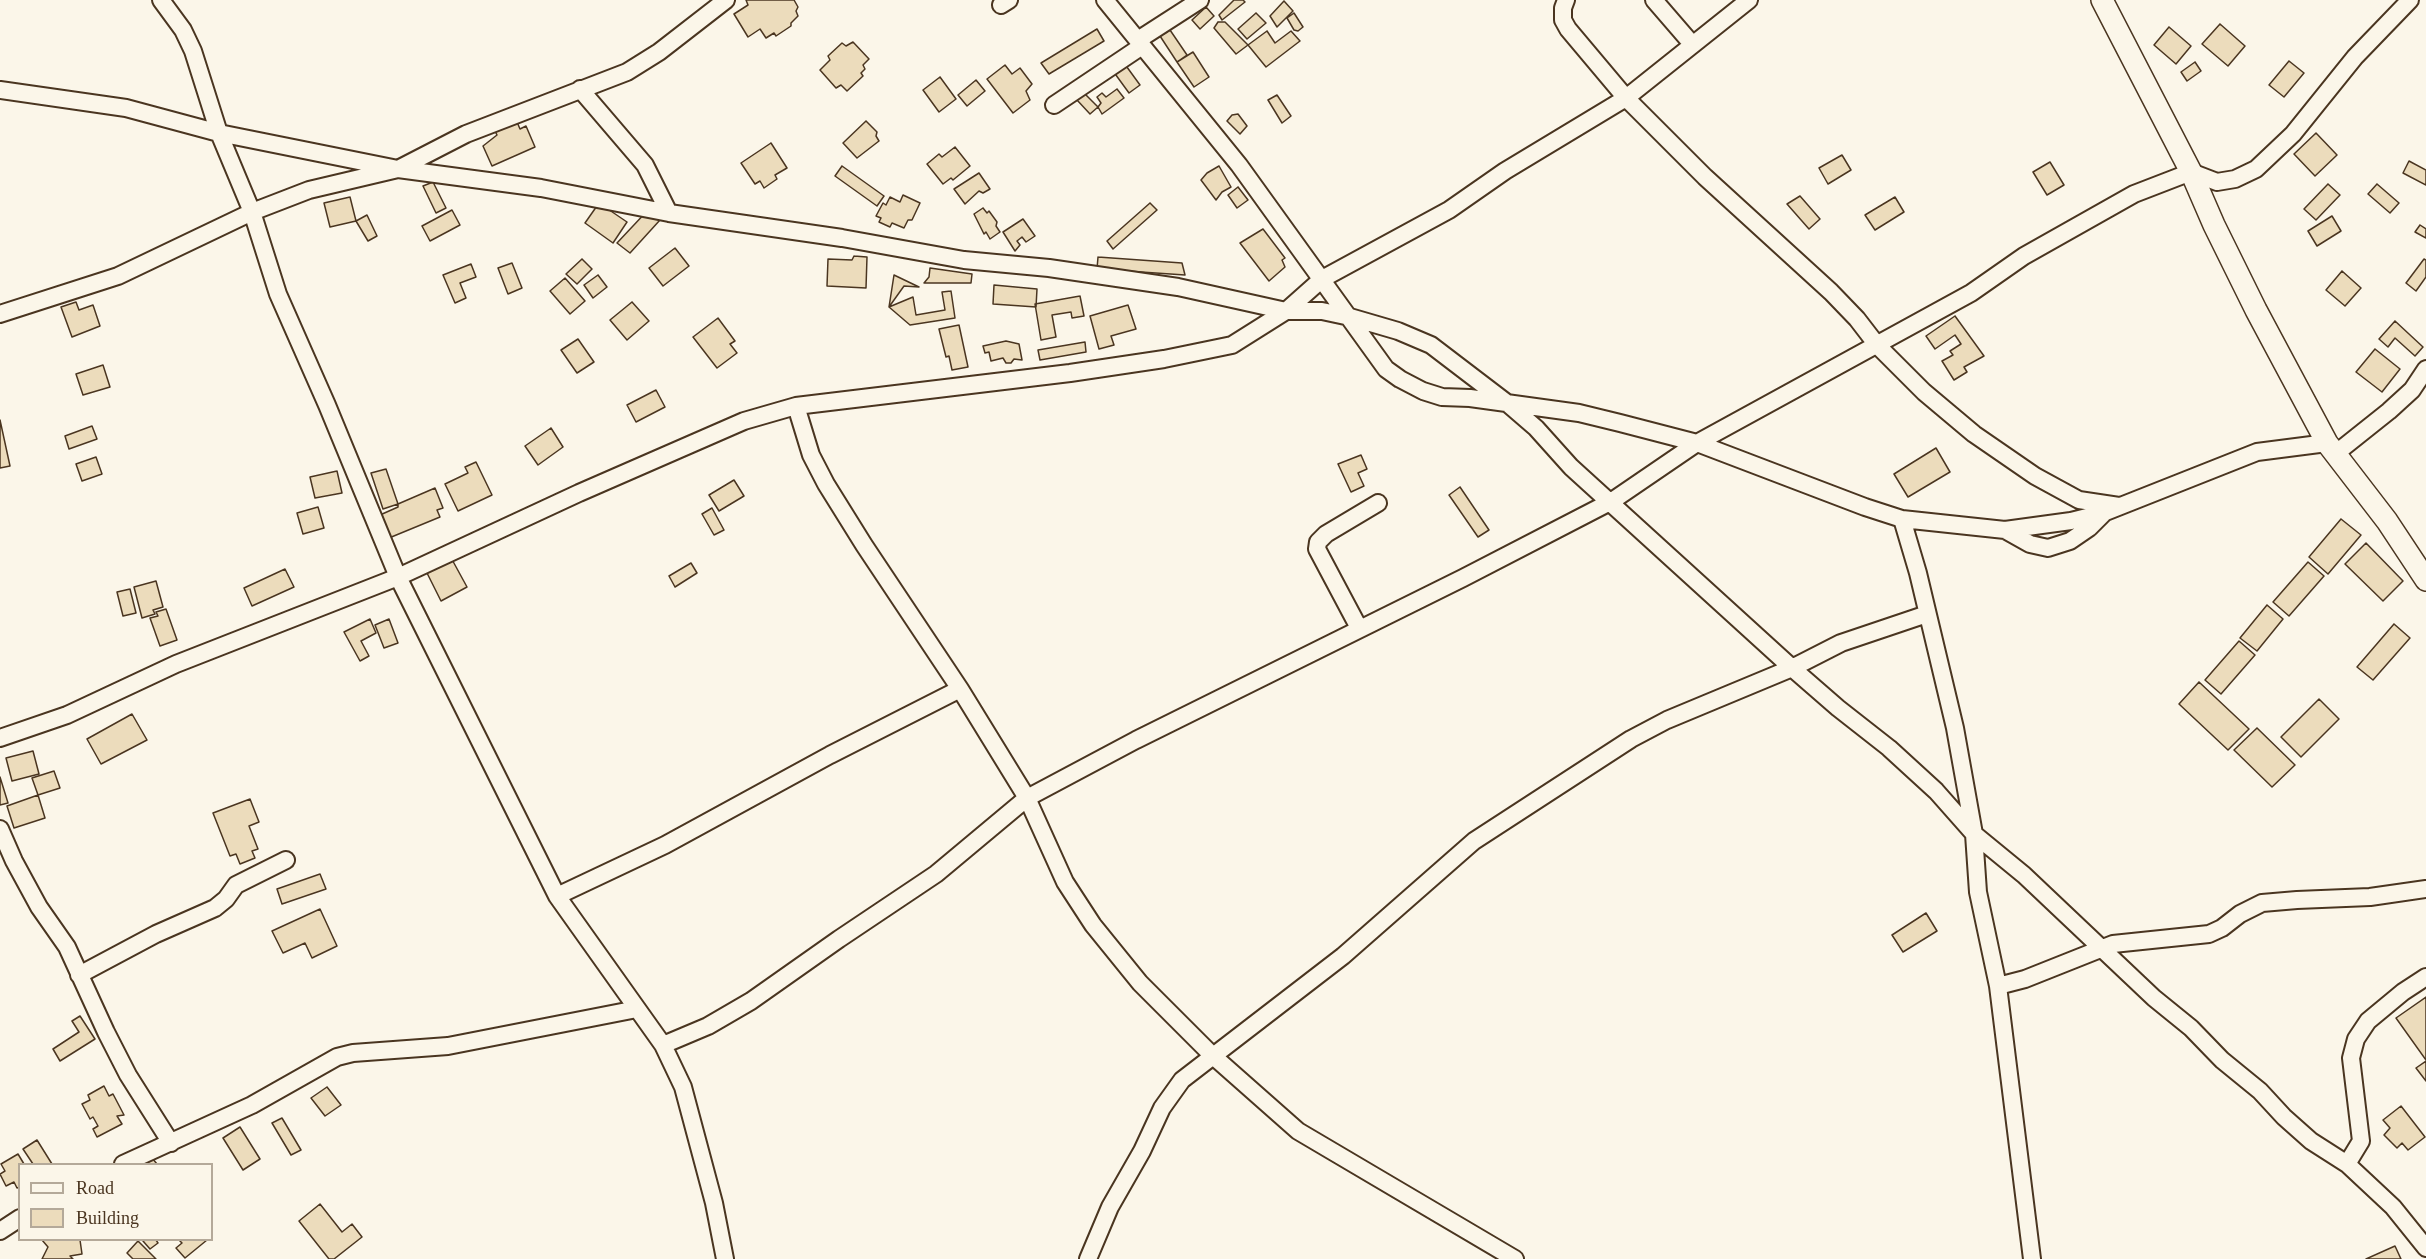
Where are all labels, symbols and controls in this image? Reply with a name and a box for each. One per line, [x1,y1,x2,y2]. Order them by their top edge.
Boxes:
legend [18,1163,213,1241]
text: Road [76,1178,114,1198]
text: Building [76,1208,139,1228]

